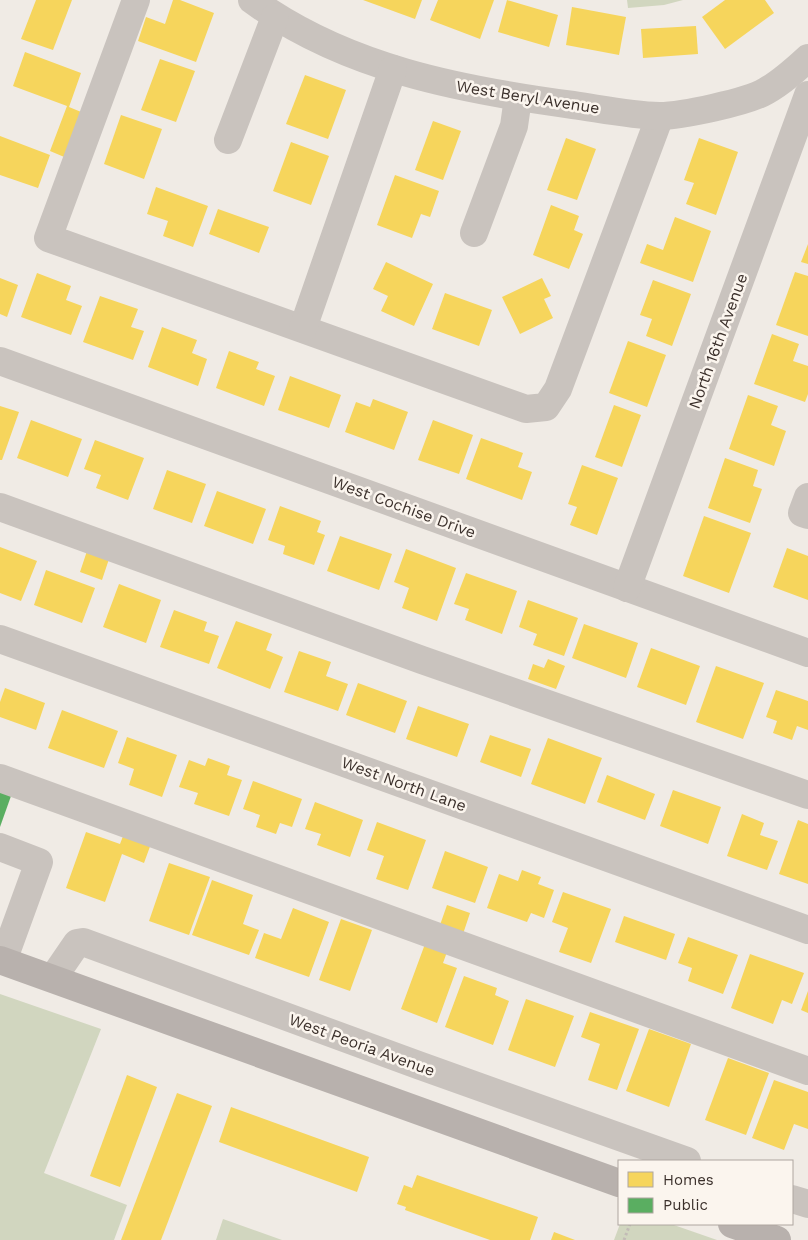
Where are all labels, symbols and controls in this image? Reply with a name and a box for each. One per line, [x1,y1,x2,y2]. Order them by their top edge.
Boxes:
street label: West Beryl Avenue [455,76,601,118]
street label: North 16th Avenue [685,271,751,411]
street label: West Cochise Drive [330,472,478,542]
street label: West North Lane [339,753,469,815]
street label: West Peoria Avenue [286,1010,438,1080]
legend [618,1160,793,1225]
text: Homes [663,1171,714,1189]
text: Public [663,1196,708,1214]

